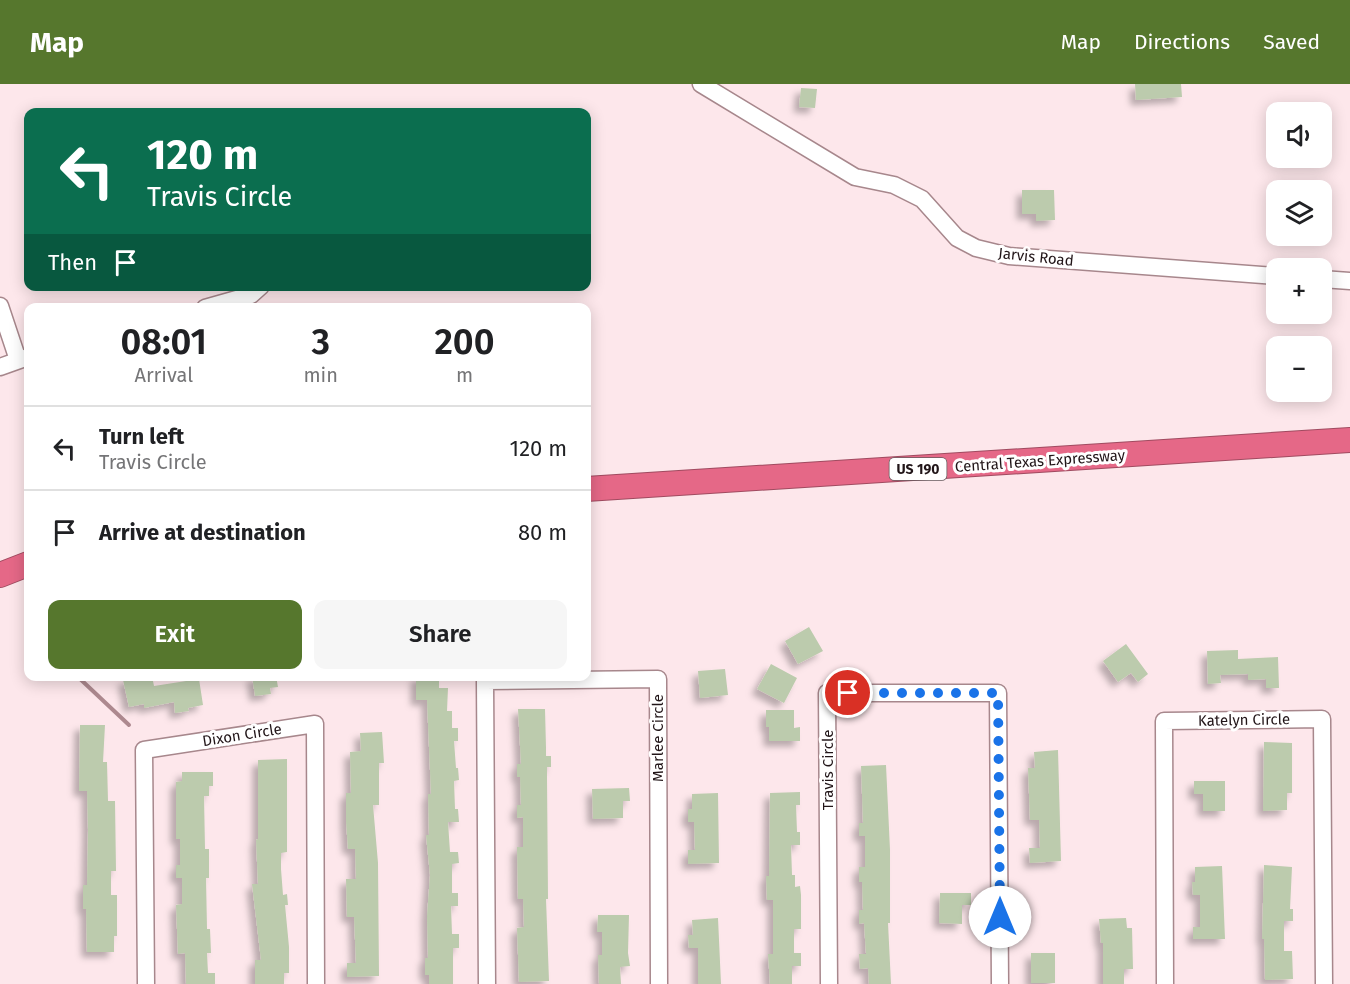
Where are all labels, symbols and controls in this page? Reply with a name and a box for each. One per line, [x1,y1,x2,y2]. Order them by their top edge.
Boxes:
text: Map [30,26,84,59]
text: Map [1061,29,1101,55]
text: Directions [1134,29,1230,55]
text: Saved [1263,29,1320,55]
map controls [1266,102,1332,402]
button: sound [1266,102,1332,168]
text: 120 m [147,130,258,180]
icon: left [48,132,126,210]
button: layers [1266,180,1332,246]
text: Travis Circle [147,181,292,213]
street label: Jarvis Road [997,244,1075,270]
icon: arrive [109,246,142,279]
text: Then [48,249,97,276]
button: + [1266,258,1332,324]
text: 08:01 [120,320,207,364]
text: 3 [311,320,330,364]
text: 200 [434,320,495,364]
button: − [1266,336,1332,402]
text: Arrival [134,363,193,387]
text: min [303,363,338,387]
text: m [456,363,473,387]
text: Turn left [99,423,184,450]
icon: left [48,432,81,465]
text: 120 m [510,435,567,462]
street label: Central Texas Expressway [954,446,1126,476]
text: Travis Circle [99,450,207,474]
road number: US 190 [890,458,946,480]
icon: arrive [48,516,81,549]
text: Arrive at destination [99,519,306,546]
text: 80 m [518,519,567,546]
button: Exit [48,600,302,669]
button: Share [314,600,567,669]
pin [822,667,873,718]
icon: arrive [831,676,864,709]
street label: Marlee Circle [649,694,667,782]
street label: Katelyn Circle [1198,710,1290,730]
street label: Dixon Circle [201,720,283,750]
street label: Travis Circle [819,730,837,810]
position arrow [968,885,1032,949]

